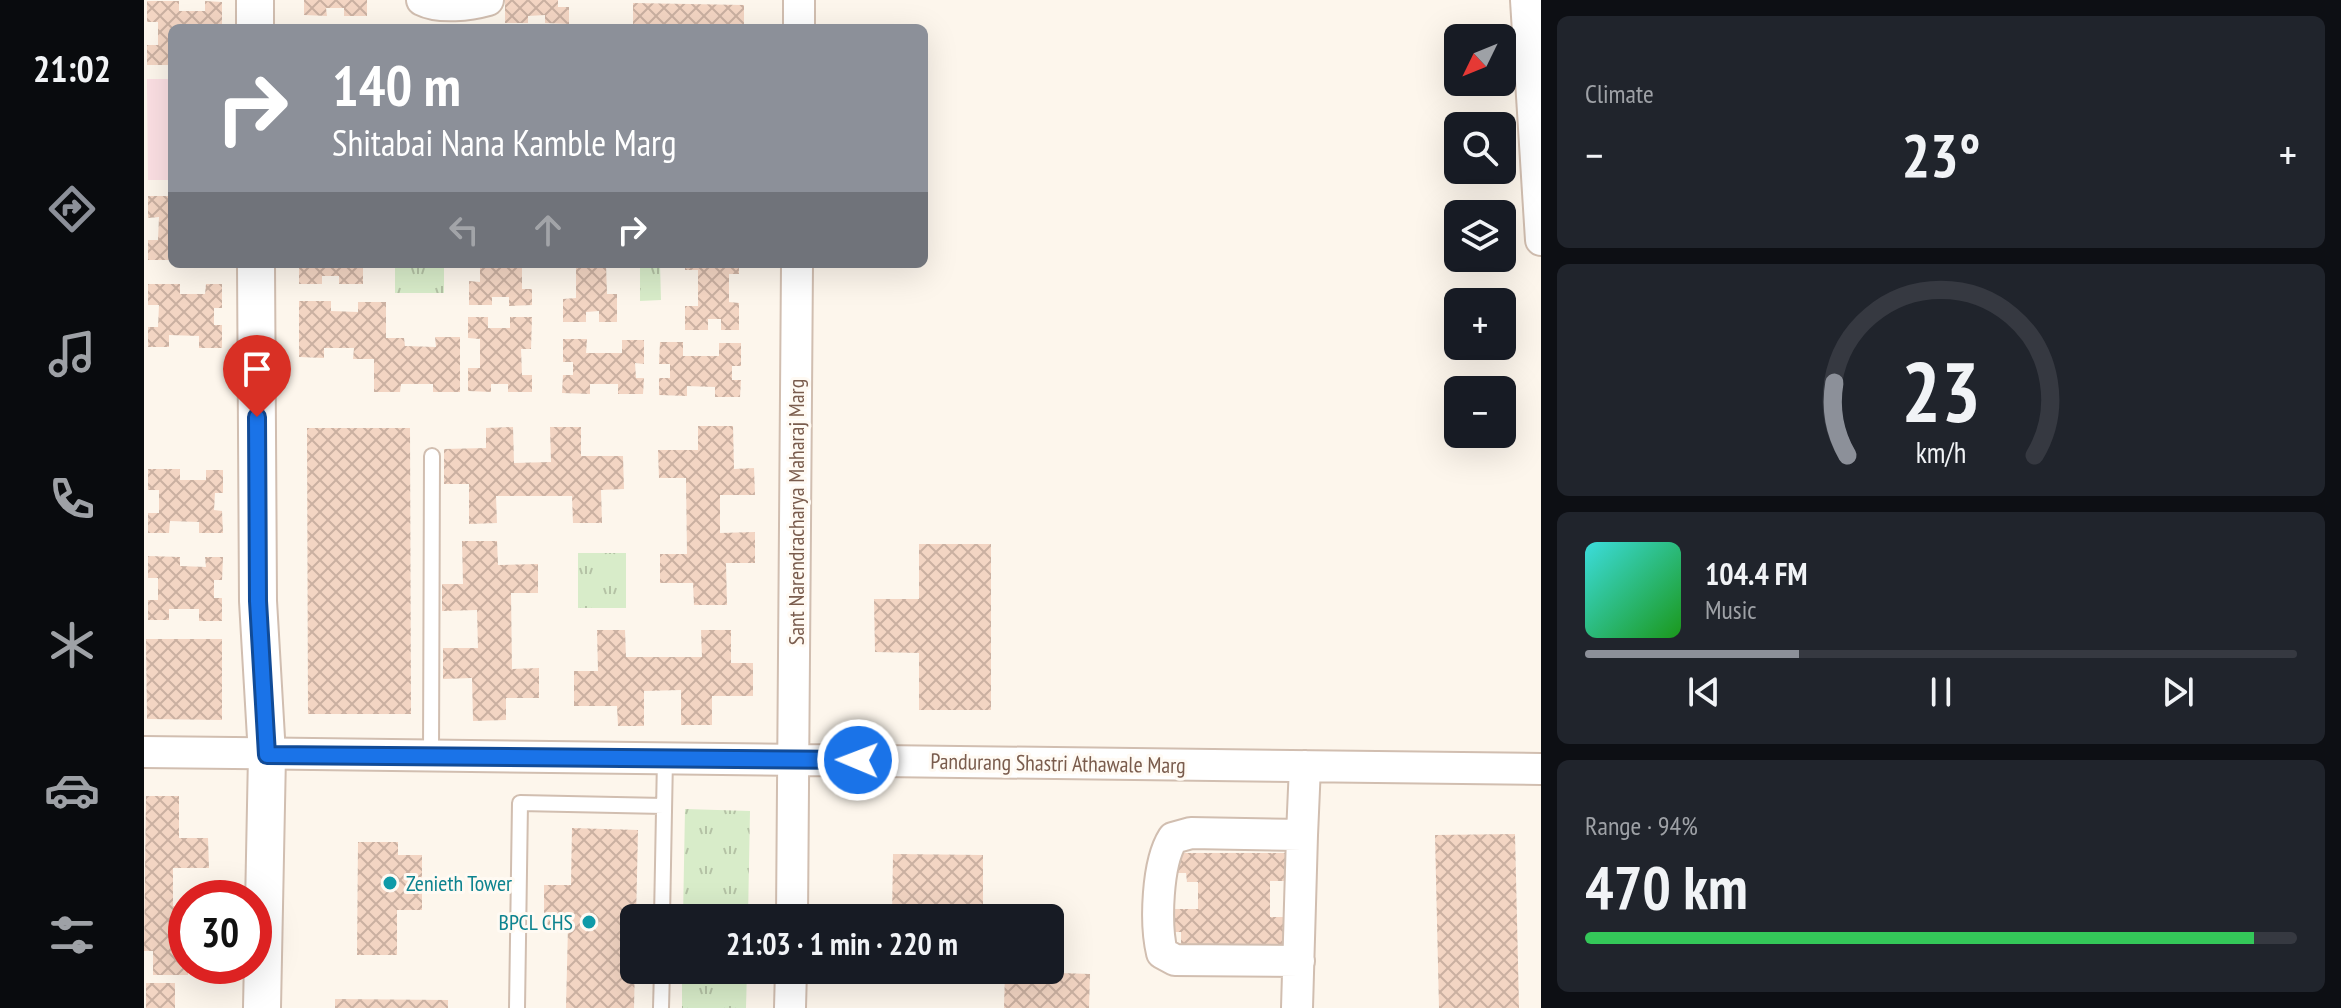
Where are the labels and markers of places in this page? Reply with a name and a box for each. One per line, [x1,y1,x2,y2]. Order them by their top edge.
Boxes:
pin [223,335,291,417]
place label: Zenieth Tower [406,869,512,897]
marker: Zenieth Tower [381,874,399,892]
place label: BPCL CHS [499,908,573,936]
marker: BPCL CHS [580,913,598,931]

